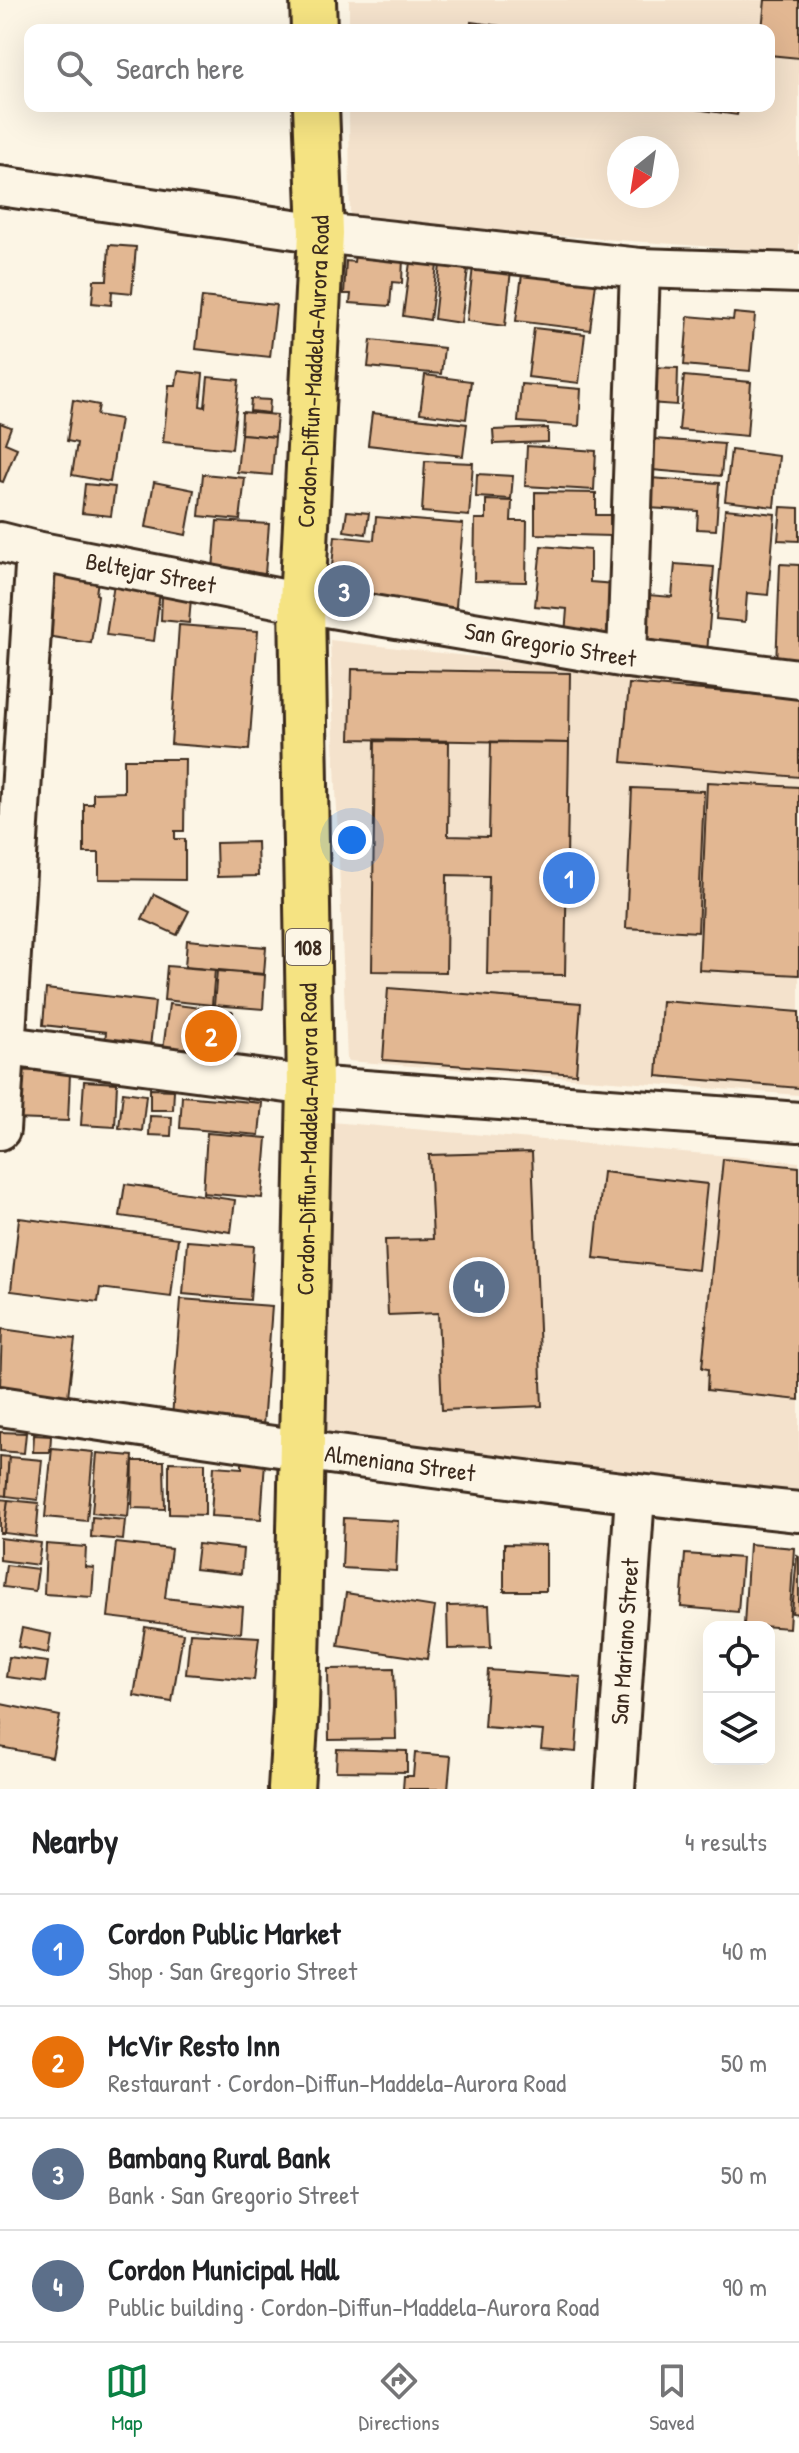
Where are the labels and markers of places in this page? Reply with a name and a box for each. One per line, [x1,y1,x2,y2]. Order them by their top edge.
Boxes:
pin: 3 [318,561,370,621]
pin: 1 [543,848,595,908]
pin: 2 [185,1006,237,1066]
pin: 4 [453,1257,505,1317]

